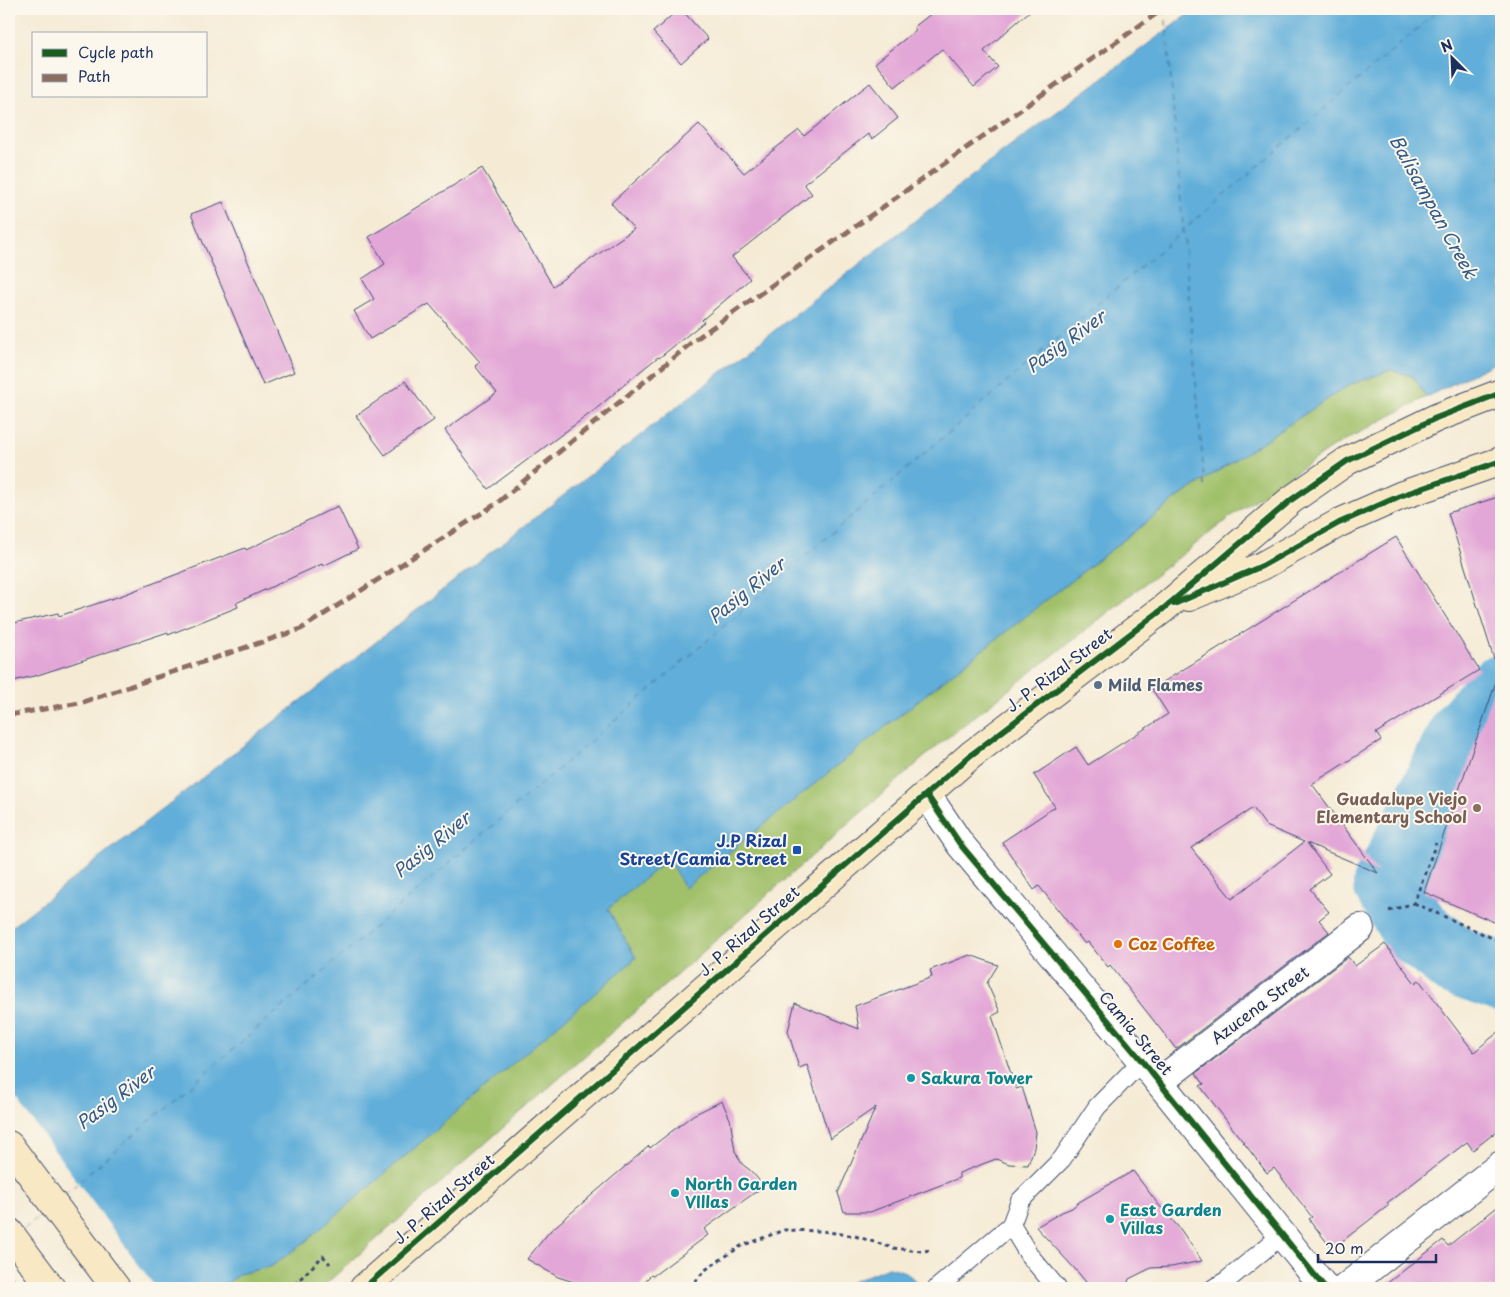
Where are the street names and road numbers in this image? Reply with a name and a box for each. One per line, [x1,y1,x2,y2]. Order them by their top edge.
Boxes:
street label: J. P. Rizal Street [1000,621,1117,717]
street label: J. P. Rizal Street [692,879,805,981]
street label: Azucena Street [1205,959,1314,1049]
street label: Camia Street [1094,985,1180,1080]
street label: J. P. Rizal Street [387,1147,500,1249]

